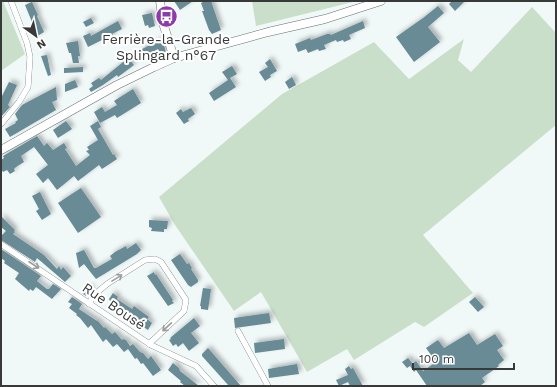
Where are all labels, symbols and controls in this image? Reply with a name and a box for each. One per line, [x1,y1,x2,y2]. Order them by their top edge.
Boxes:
bus stop icon: Ferrière-la-Grande Splingard n°67 [153,4,179,30]
north arrow [16,16,56,56]
place label: Ferrière-la-Grande Splingard n°67 [102,31,230,63]
text: N [34,36,48,52]
one-way arrow [28,261,39,270]
one-way arrow [111,273,123,281]
street label: Rue Bousé [80,279,148,333]
one-way arrow [162,322,172,332]
scale bar [413,345,514,371]
text: 100 m [419,352,454,366]

